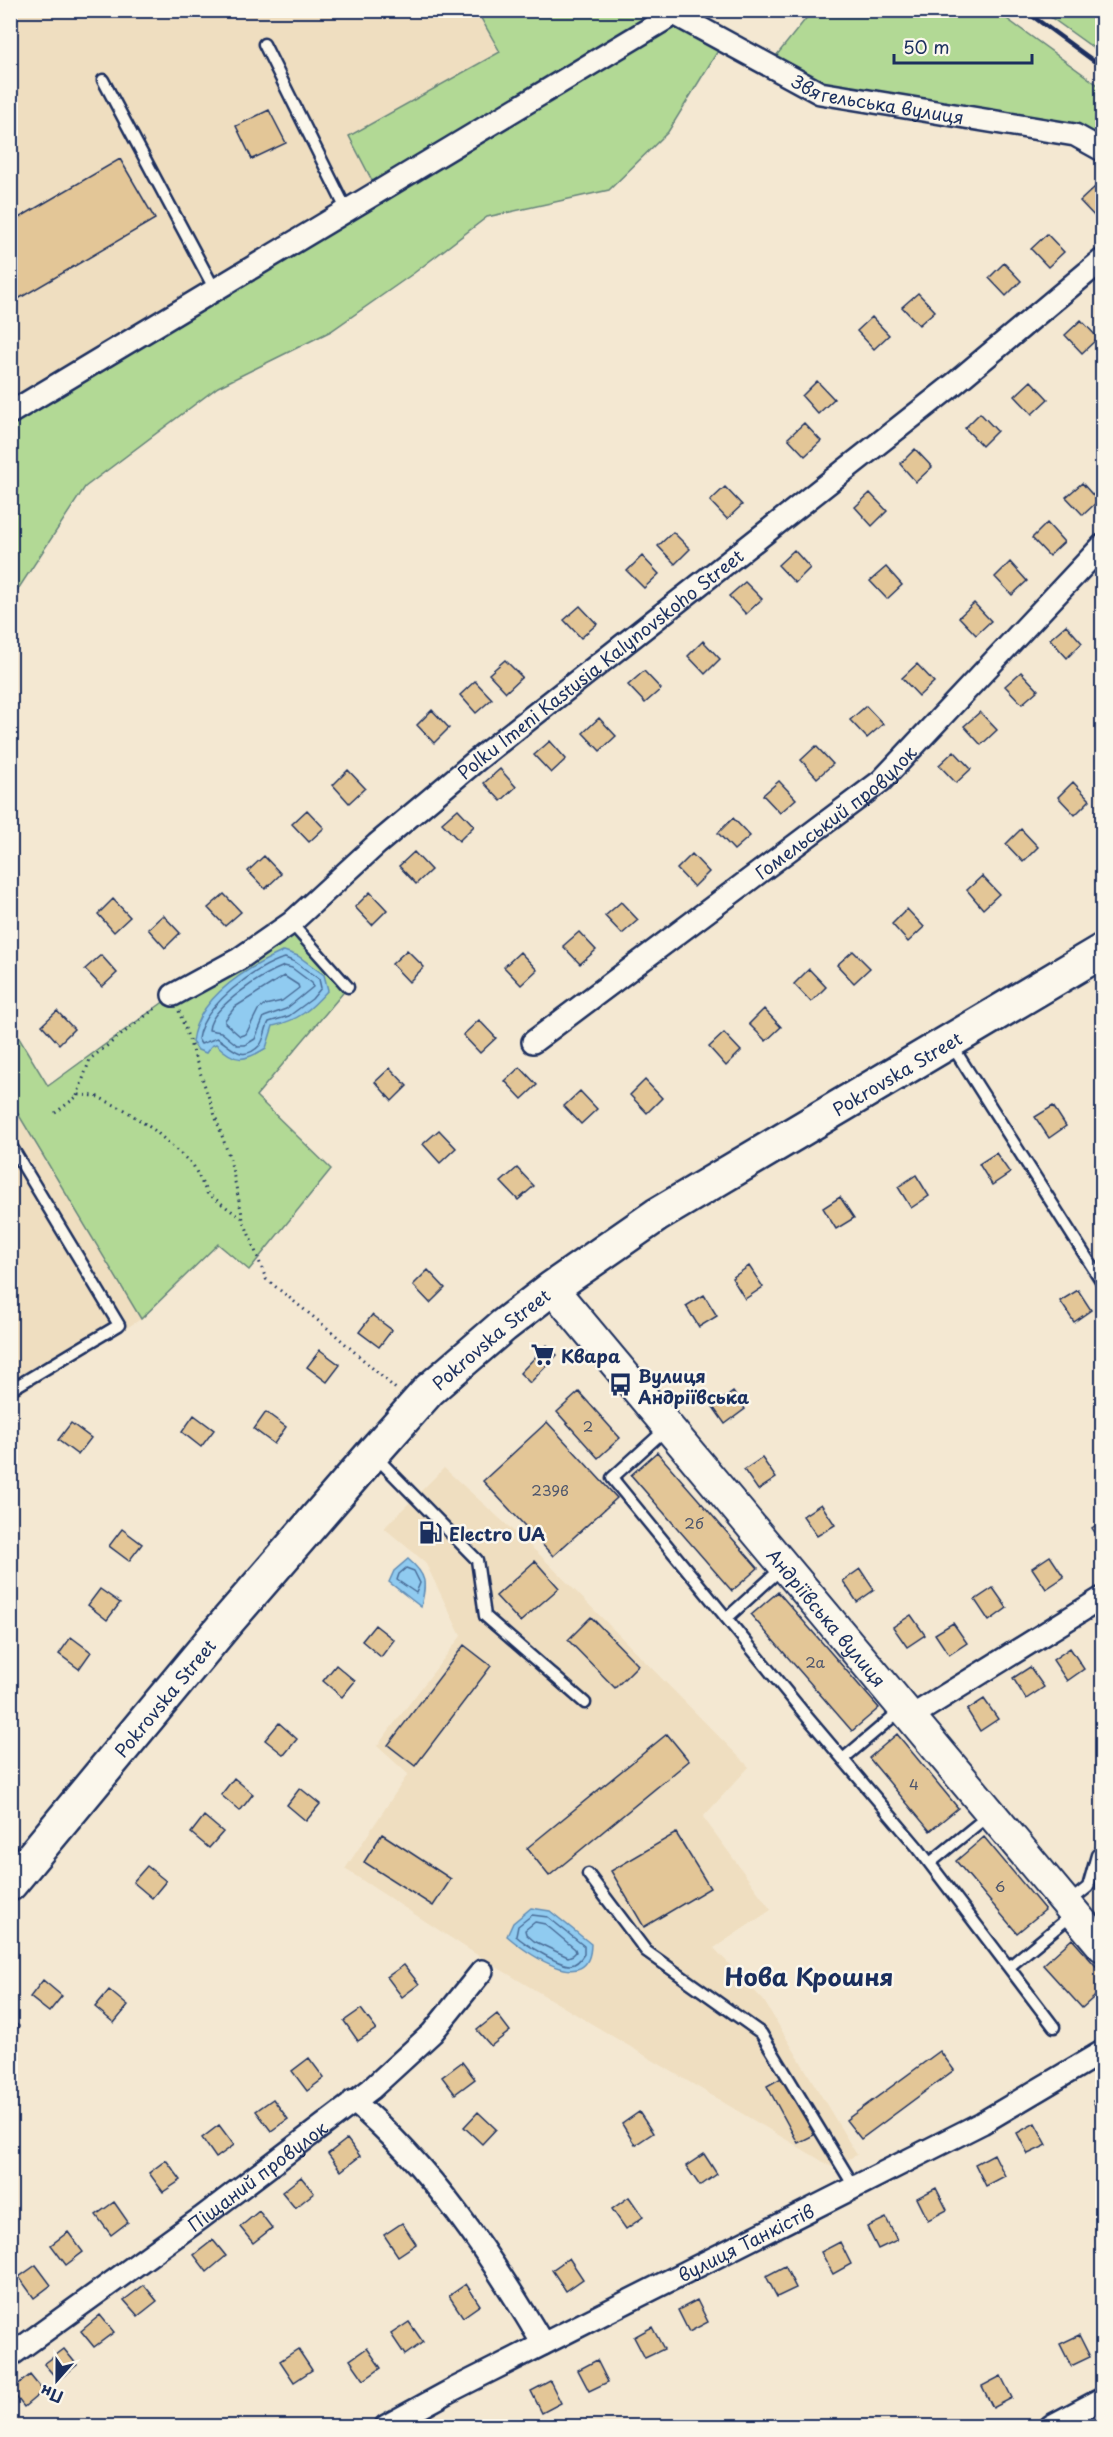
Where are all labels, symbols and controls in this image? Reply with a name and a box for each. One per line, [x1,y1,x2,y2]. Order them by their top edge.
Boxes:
scale bar [894,27,1032,65]
text: 50 m [903,33,950,60]
street label: Звягельська вулиця [787,67,966,130]
street label: Polku Imeni Kastusia Kalynovskoho Street [451,542,749,785]
street label: Гомельський провулок [749,739,922,885]
street label: Pokrovska Street [827,1024,966,1122]
street label: Pokrovska Street [426,1281,555,1396]
supermarket icon: Квара [530,1342,556,1368]
place label: Квара [561,1342,621,1369]
place label: Вулиця Андріївська [637,1362,749,1410]
bus stop icon: Вулиця Андріївська [607,1372,633,1398]
house number: 2 [583,1414,593,1437]
house number: 239в [531,1478,569,1501]
house number: 2б [684,1511,704,1534]
fuel station icon: Electro UA [418,1520,444,1546]
place label: Electro UA [449,1520,545,1547]
street label: Андріївська вулиця [761,1542,893,1692]
street label: Pokrovska Street [107,1632,221,1763]
house number: 2а [805,1650,826,1673]
house number: 4 [909,1772,919,1795]
house number: 6 [995,1874,1005,1897]
district label: Нова Крошня [725,1958,893,1994]
street label: Піщаний провулок [182,2113,333,2237]
street label: вулиця Танкістів [673,2196,819,2288]
north arrow [27,2350,87,2410]
text: Пн [36,2380,66,2410]

